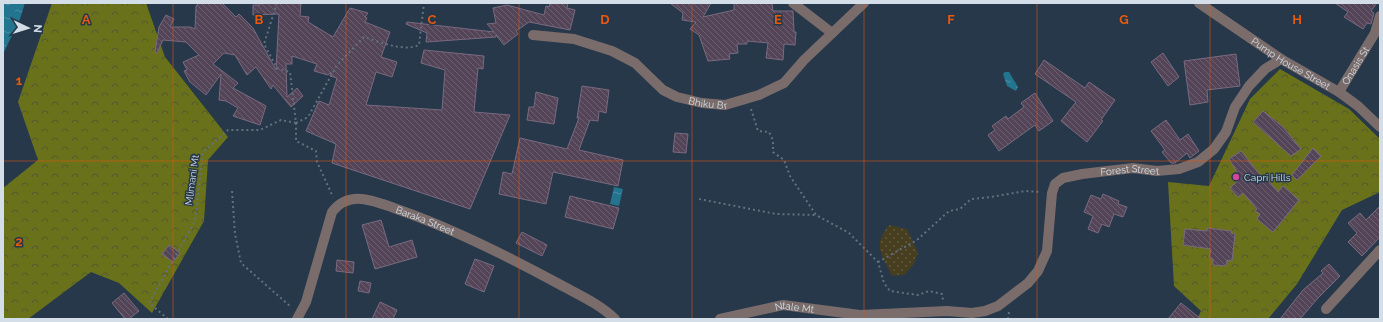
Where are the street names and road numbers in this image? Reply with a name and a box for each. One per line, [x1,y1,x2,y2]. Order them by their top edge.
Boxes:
street label: Pump House Street [1249,35,1333,92]
street label: Onasis St [1339,44,1371,87]
street label: Bhiku Br [687,94,729,111]
street label: Mlimani Mt [183,153,201,206]
street label: Forest Street [1100,162,1160,177]
street label: Baraka Street [395,204,457,237]
street label: Ntale Mt [774,299,815,315]

